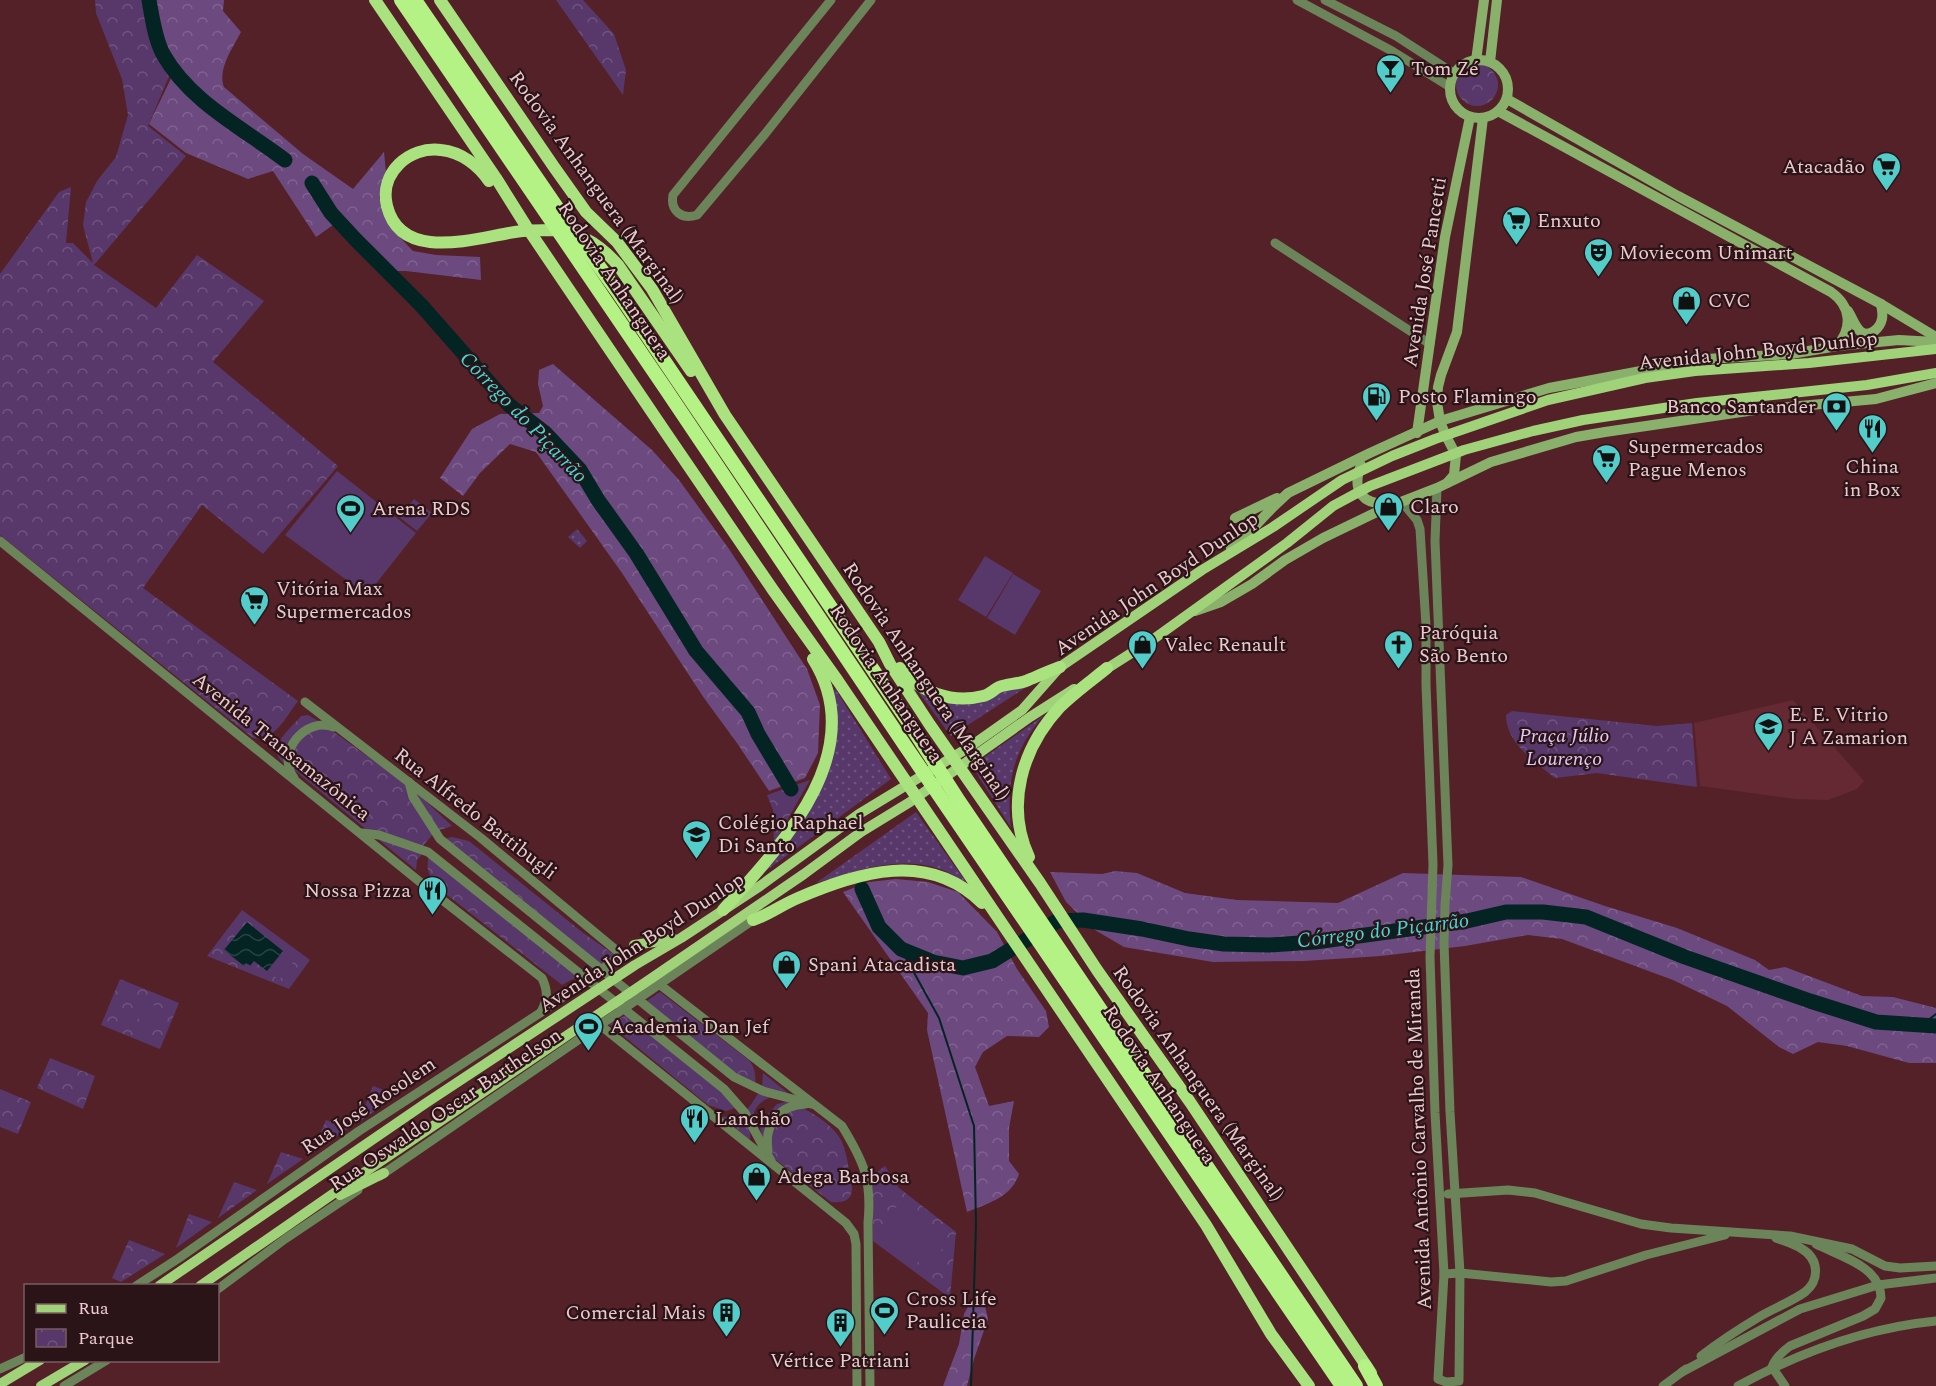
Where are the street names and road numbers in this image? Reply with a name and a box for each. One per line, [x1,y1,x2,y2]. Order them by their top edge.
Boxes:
street label: Rodovia Anhanguera (Marginal) [504,66,690,308]
street label: Avenida José Pancetti [1395,175,1455,369]
street label: Rodovia Anhanguera [553,196,677,364]
street label: Avenida John Boyd Dunlop [1637,324,1879,378]
street label: Avenida John Boyd Dunlop [1049,504,1264,663]
street label: Rodovia Anhanguera (Marginal) [838,557,1016,805]
street label: Rodovia Anhanguera [825,599,949,767]
street label: Avenida Transamazônica [186,665,377,828]
street label: Rua Alfredo Battibugli [387,740,563,887]
street label: Avenida John Boyd Dunlop [533,865,750,1021]
street label: Rodovia Anhanguera (Marginal) [1108,961,1290,1205]
street label: Avenida Antônio Carvalho de Miranda [1398,967,1440,1310]
street label: Rodovia Anhanguera [1098,1000,1222,1168]
street label: Rua Oswaldo Oscar Barthelson [323,1021,568,1199]
street label: Rua José Rosolem [295,1050,442,1162]

